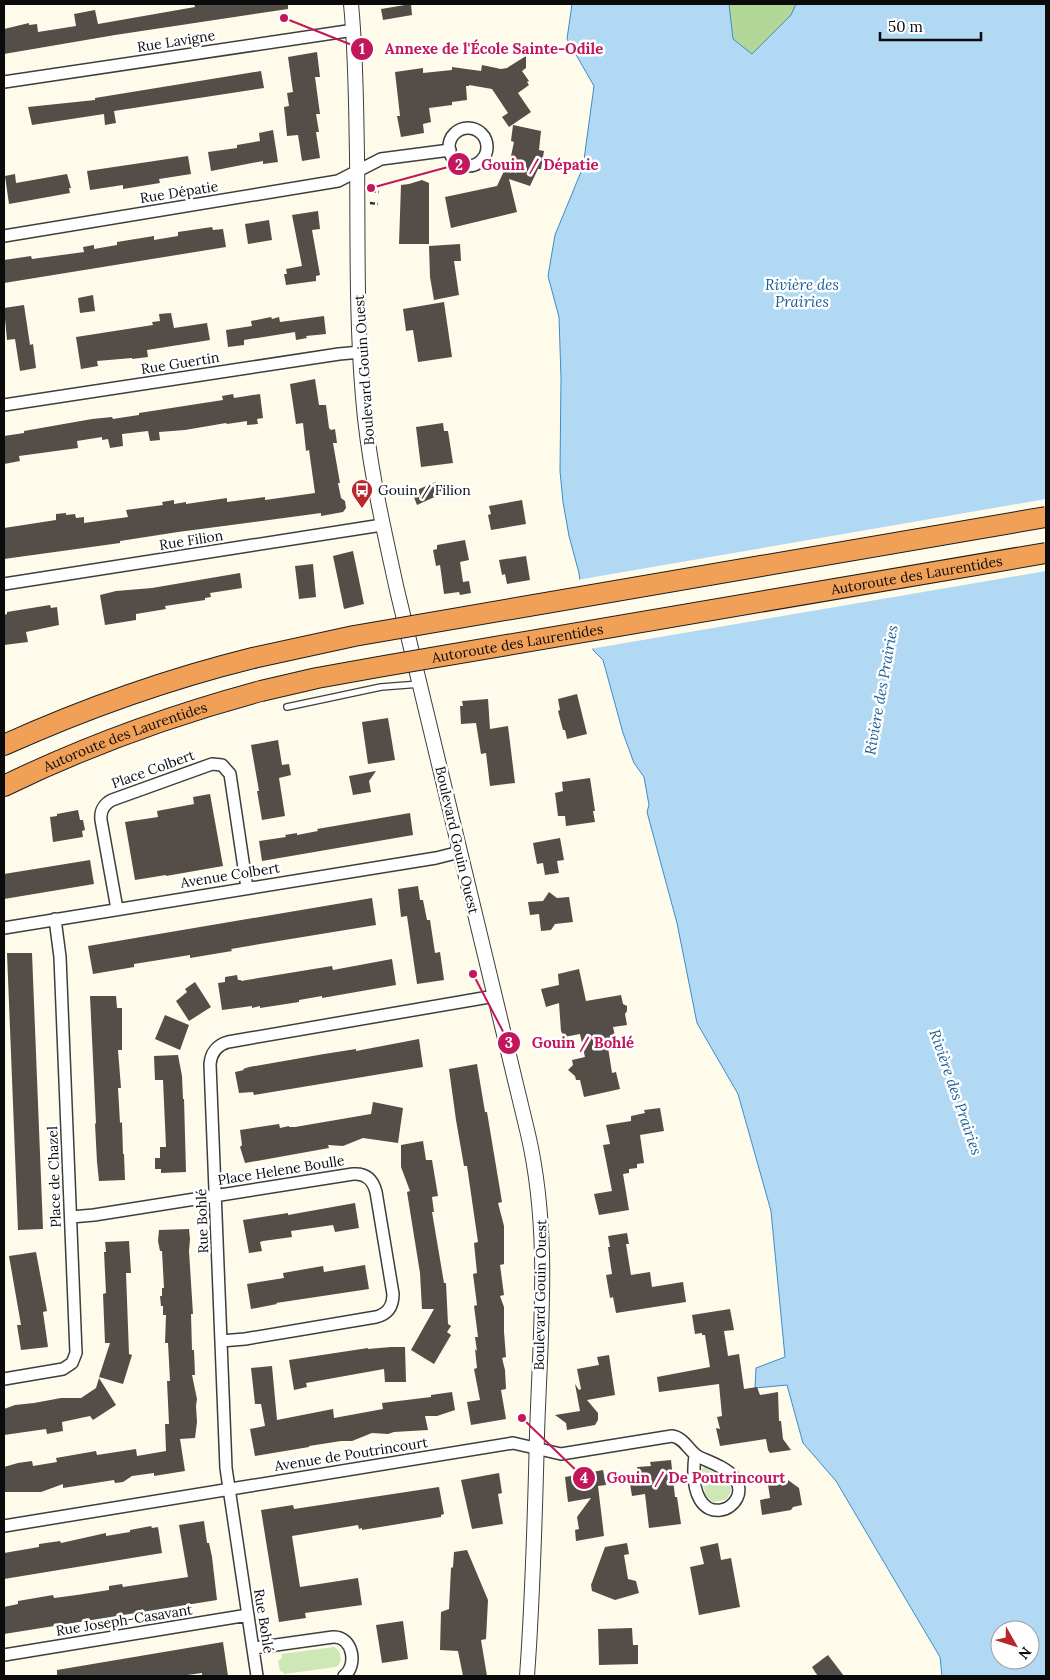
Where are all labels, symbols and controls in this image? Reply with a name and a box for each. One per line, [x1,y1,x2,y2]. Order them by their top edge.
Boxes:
scale bar [880,10,981,42]
text: 50 m [888,17,923,36]
street label: Rue Lavigne [136,26,217,56]
callout: Annexe de l'École Sainte-Odile [350,34,613,64]
text: 1 [359,39,365,58]
text: Annexe de l'École Sainte-Odile [385,39,603,58]
callout: Gouin / Dépatie [447,149,609,179]
text: 2 [455,155,463,174]
text: Gouin / Dépatie [481,155,599,175]
street label: Rue Dépatie [139,177,220,207]
water label: Rivière des Prairies [765,275,839,311]
street label: Boulevard Gouin Ouest [350,293,378,446]
street label: Rue Guertin [140,348,221,378]
bus stop icon: Gouin / Filion [350,478,374,509]
place label: Gouin / Filion [378,481,471,499]
street label: Rue Filion [158,526,225,554]
street label: Autoroute des Laurentides [829,552,1004,599]
street label: Autoroute des Laurentides [429,620,605,667]
water label: Rivière des Prairies [860,624,902,756]
street label: Autoroute des Laurentides [39,698,209,776]
street label: Place Colbert [109,745,198,792]
street label: Boulevard Gouin Ouest [431,764,483,916]
street label: Avenue Colbert [178,858,282,892]
water label: Rivière des Prairies [926,1027,986,1157]
callout: Gouin / Bohlé [497,1028,644,1058]
text: 3 [505,1033,513,1052]
text: Gouin / Bohlé [532,1033,634,1053]
street label: Place de Chazel [43,1126,65,1228]
street label: Place Helene Boulle [216,1151,346,1189]
street label: Rue Bohlé [192,1188,212,1254]
street label: Boulevard Gouin Ouest [530,1219,550,1371]
street label: Avenue de Poutrincourt [272,1433,430,1475]
callout: Gouin / De Poutrincourt [572,1463,796,1493]
text: 4 [580,1468,588,1487]
text: Gouin / De Poutrincourt [606,1468,786,1488]
street label: Rue Bohlé [250,1587,278,1655]
street label: Rue Joseph-Casavant [54,1600,194,1640]
north arrow [990,1620,1040,1670]
text: N [1015,1643,1036,1663]

